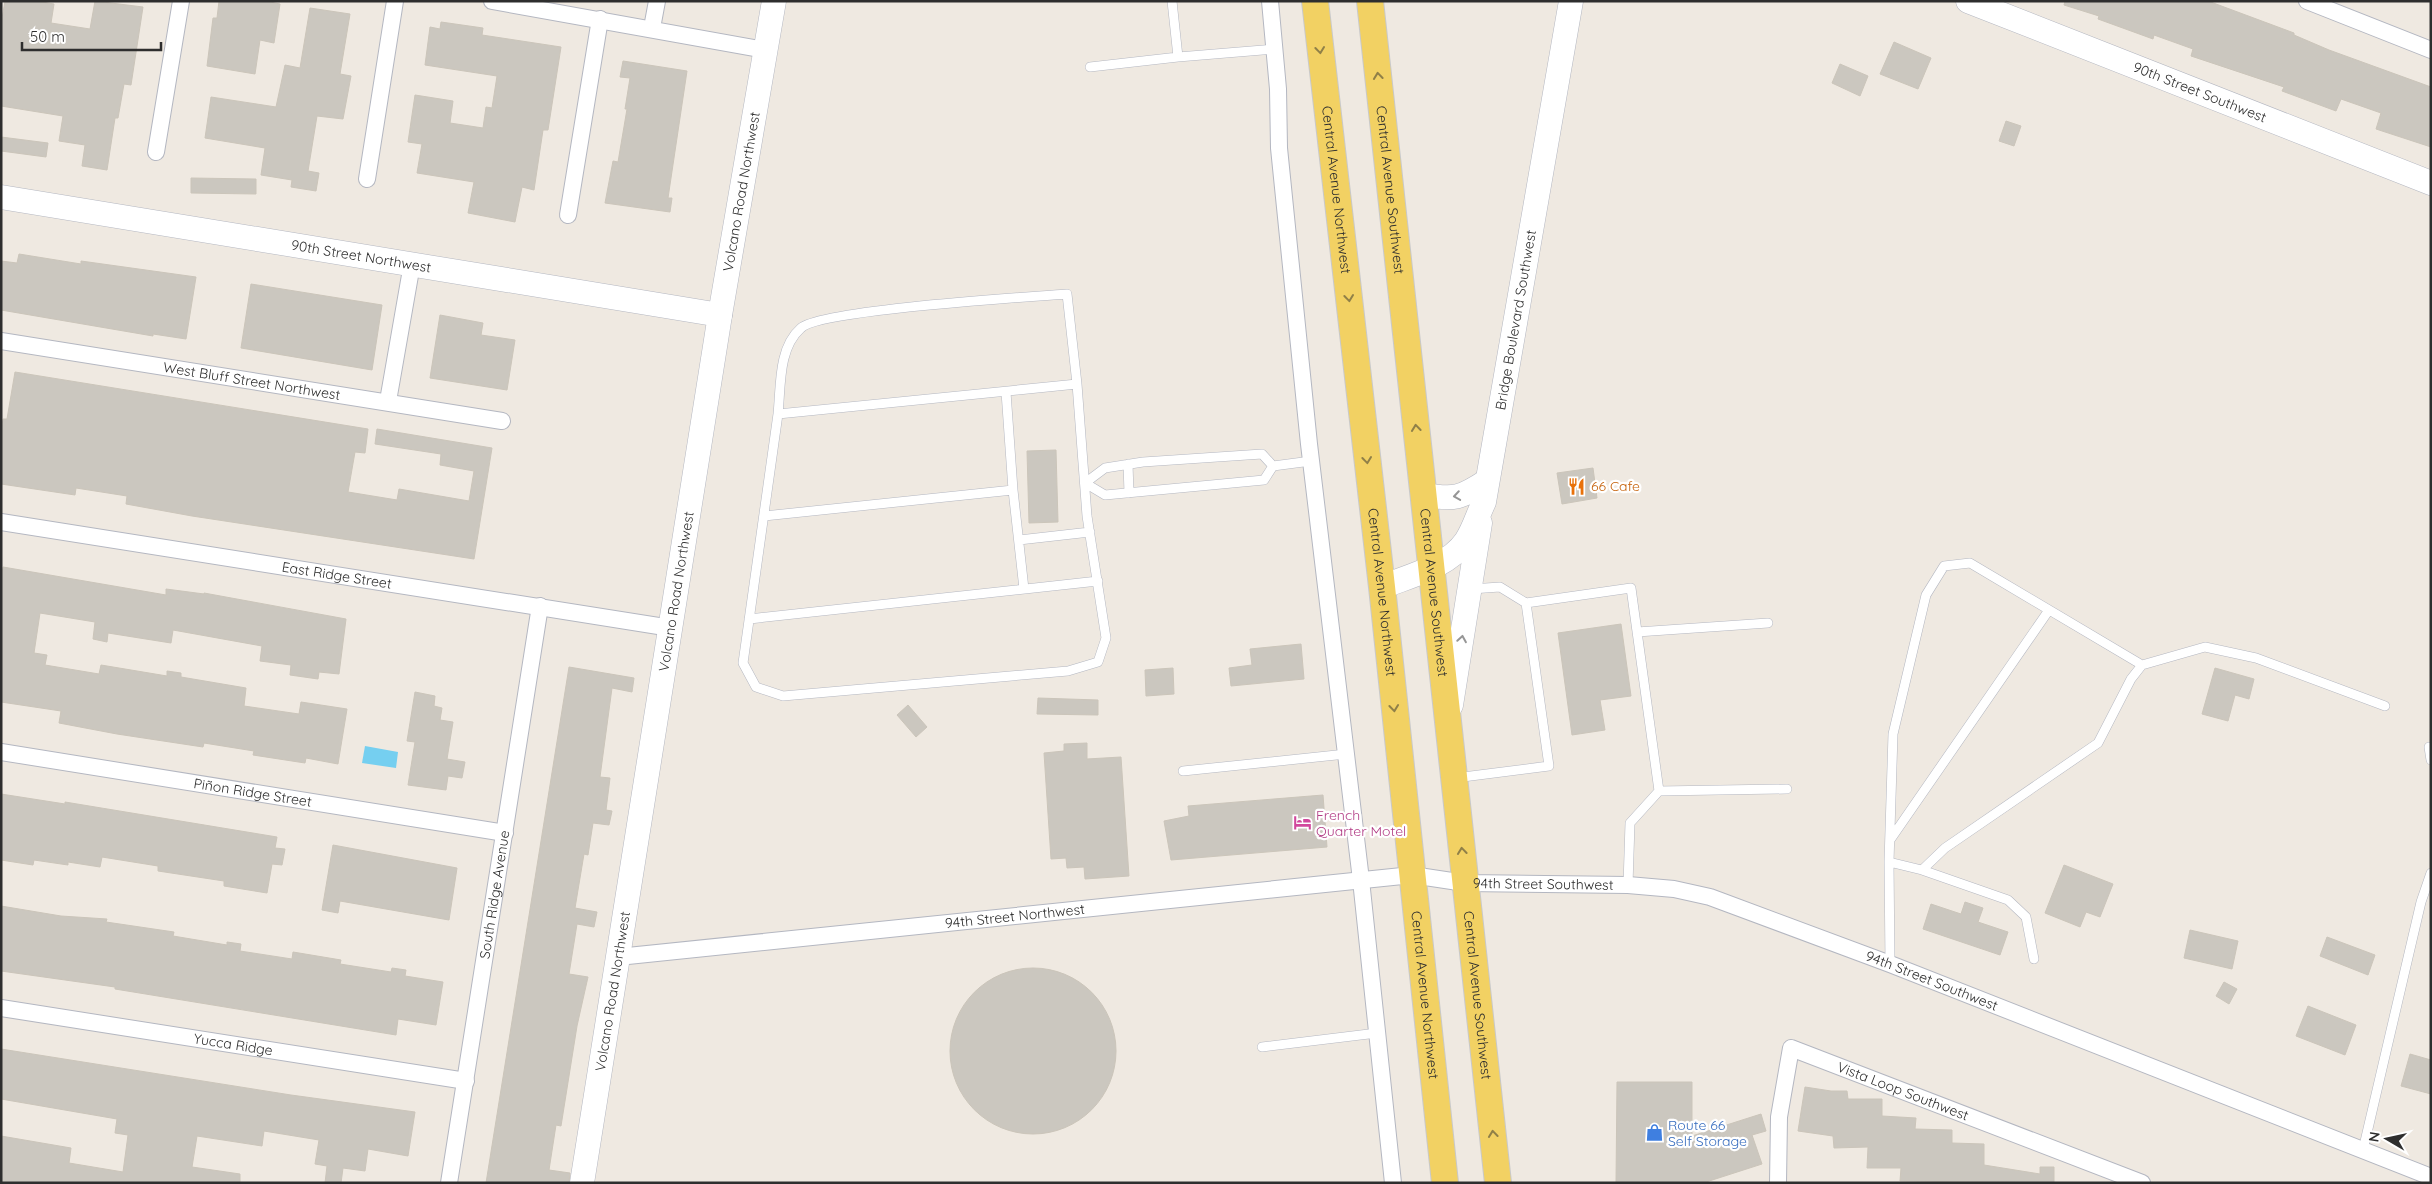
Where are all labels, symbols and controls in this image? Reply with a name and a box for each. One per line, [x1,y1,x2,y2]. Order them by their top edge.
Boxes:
scale bar [22,20,161,52]
text: 50 m [30,27,65,46]
one-way arrow [1314,46,1325,54]
street label: 90th Street Southwest [2131,58,2269,126]
one-way arrow [1373,71,1384,79]
street label: Central Avenue Northwest [1318,105,1355,275]
street label: Central Avenue Southwest [1372,105,1409,275]
street label: Volcano Road Northwest [719,110,764,273]
street label: Bridge Boulevard Southwest [1491,228,1540,412]
street label: 90th Street Northwest [290,236,433,276]
one-way arrow [1343,294,1354,302]
street label: West Bluff Street Northwest [162,358,342,404]
one-way arrow [1411,424,1422,432]
one-way arrow [1361,456,1372,464]
restaurant icon: 66 Cafe [1567,476,1587,496]
place label: 66 Cafe [1591,477,1640,495]
one-way arrow [1453,491,1462,501]
street label: Central Avenue Northwest [1364,507,1400,677]
street label: Central Avenue Southwest [1416,507,1452,678]
street label: Volcano Road Northwest [654,510,698,673]
street label: East Ridge Street [281,558,393,593]
one-way arrow [1456,635,1466,643]
one-way arrow [1388,704,1399,712]
street label: Piñon Ridge Street [192,774,313,811]
place label: French Quarter Motel [1316,806,1406,840]
hotel icon: French Quarter Motel [1292,813,1312,833]
street label: South Ridge Avenue [475,829,514,960]
one-way arrow [1457,847,1468,855]
street label: 94th Street Southwest [1473,874,1614,894]
street label: 94th Street Northwest [944,900,1086,932]
street label: Volcano Road Northwest [591,910,634,1073]
street label: Central Avenue Northwest [1407,910,1443,1080]
street label: Central Avenue Southwest [1460,910,1496,1081]
street label: 94th Street Southwest [1863,947,2001,1015]
street label: Yucca Ridge [192,1029,274,1060]
street label: Vista Loop Southwest [1835,1058,1972,1125]
north arrow [2362,1114,2412,1164]
place label: Route 66 Self Storage [1668,1116,1747,1150]
shop icon: Route 66 Self Storage [1644,1123,1664,1143]
one-way arrow [1488,1130,1499,1138]
text: N [2364,1130,2384,1143]

